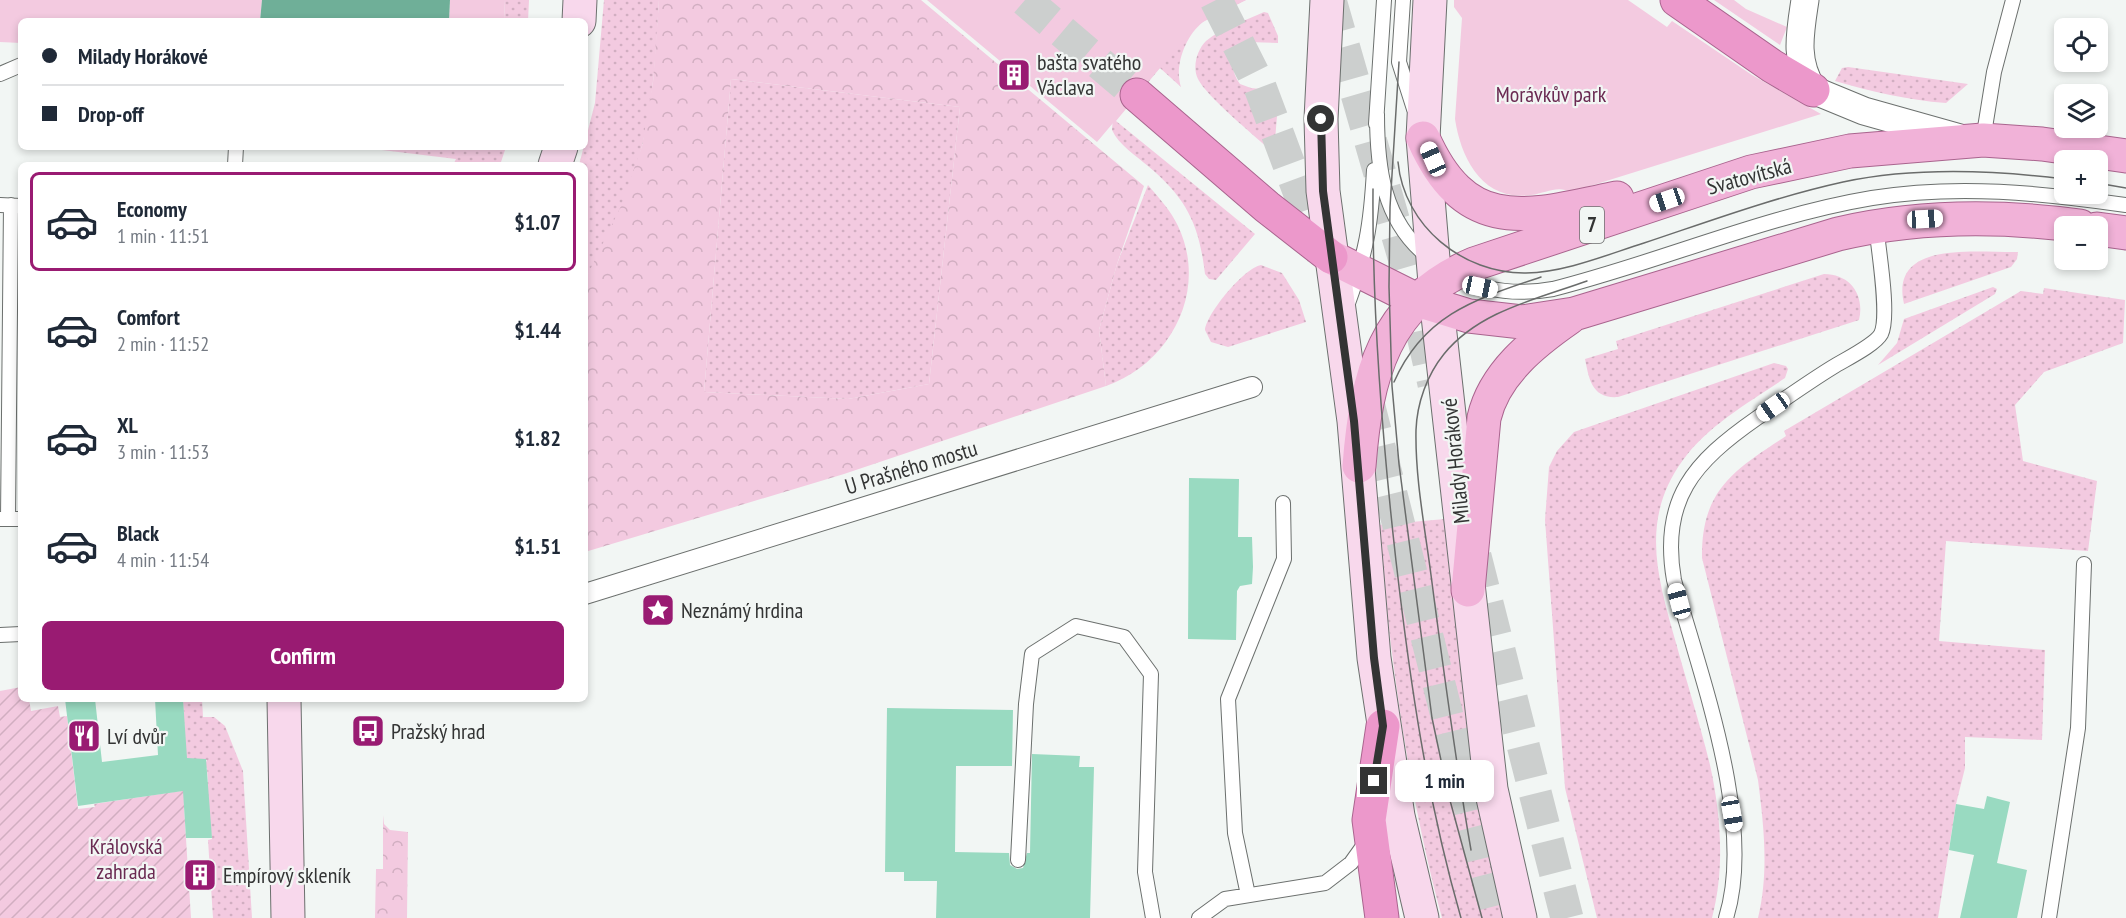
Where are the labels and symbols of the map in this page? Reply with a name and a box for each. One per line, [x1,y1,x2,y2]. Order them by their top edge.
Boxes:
place label: bašta svatého Václava [1036,48,1141,101]
building icon: bašta svatého Václava [996,57,1032,93]
park label: Morávkův park [1496,80,1607,108]
route start [1307,105,1334,132]
car [1417,139,1449,179]
street label: Svatovítská [1704,151,1794,201]
car [1647,186,1687,214]
road number: 7 [1580,207,1604,243]
car [1907,209,1943,229]
car [1461,274,1499,300]
car [1753,389,1793,425]
street label: Milady Horákové [1434,397,1476,525]
street label: U Prašného mostu [841,434,981,500]
car [1666,581,1692,621]
place icon: Neznámý hrdina [640,592,676,628]
place label: Neznámý hrdina [681,596,803,624]
bus stop icon: Pražský hrad [350,713,386,749]
place label: Pražský hrad [391,717,485,745]
restaurant icon: Lví dvůr [66,718,102,754]
place label: Lví dvůr [107,722,166,750]
callout: 1 min [1395,760,1494,802]
route end [1360,767,1387,794]
car [1720,795,1744,833]
park label: Královská zahrada [90,832,162,885]
building icon: Empírový skleník [182,857,218,893]
place label: Empírový skleník [223,861,351,889]

